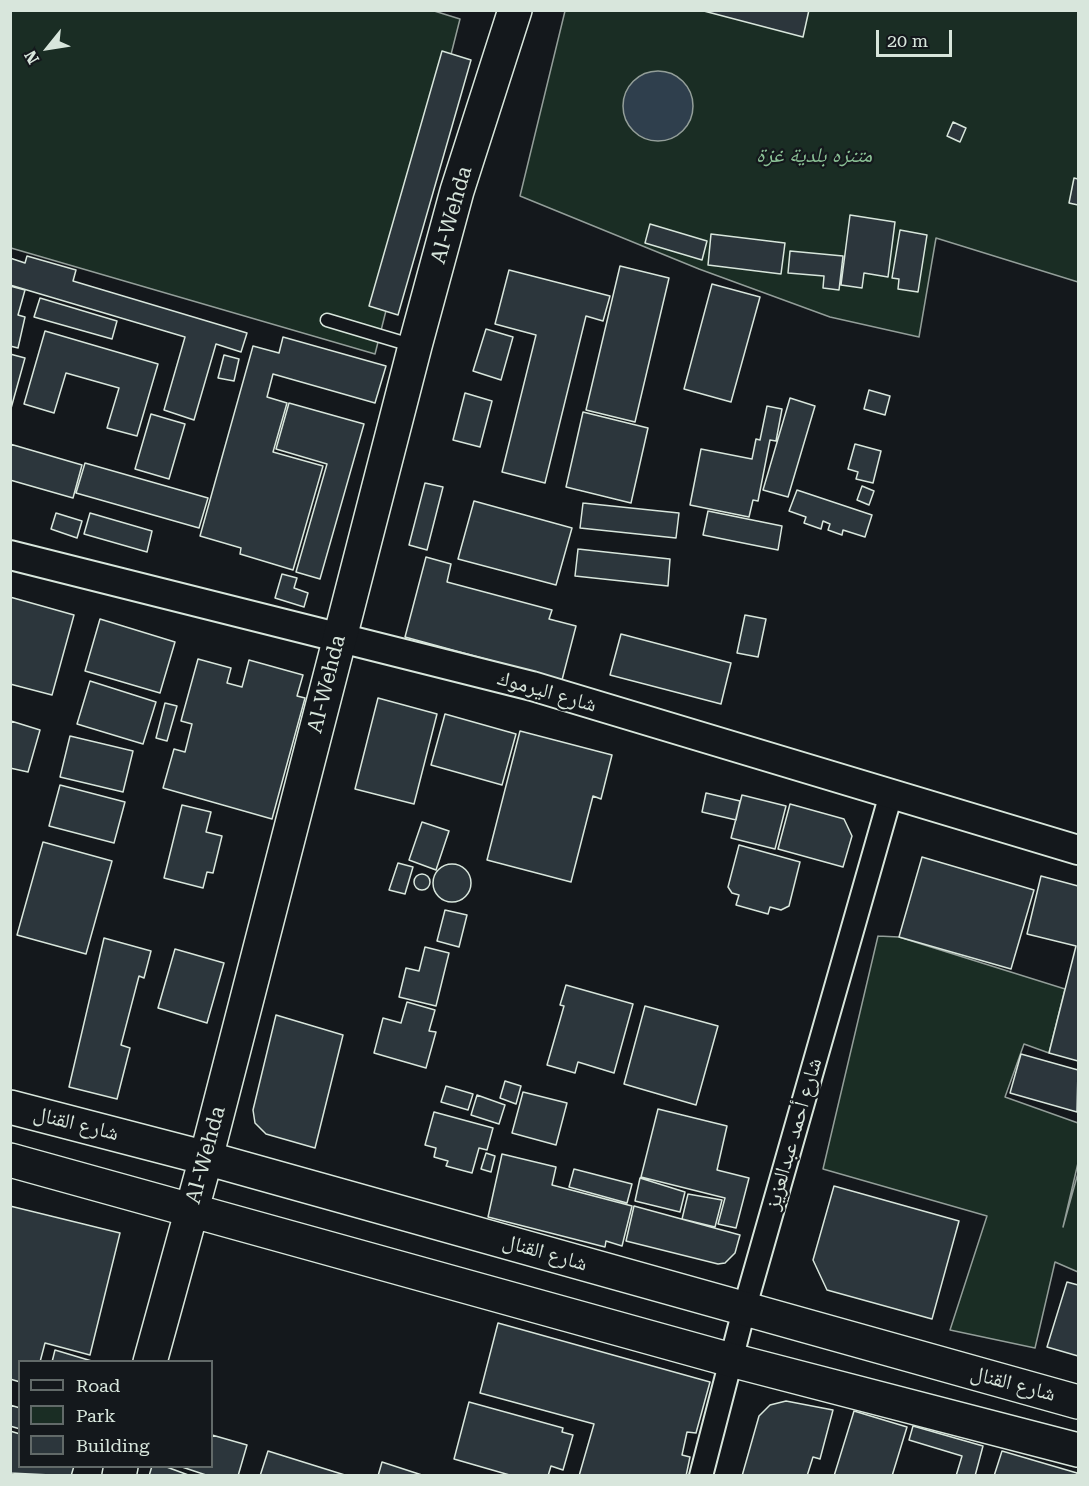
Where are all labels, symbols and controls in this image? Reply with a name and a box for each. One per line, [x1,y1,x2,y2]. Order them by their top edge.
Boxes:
north arrow [18,18,78,78]
scale bar [879,18,956,56]
text: 20 m [887,30,928,51]
text: N [21,47,43,67]
park label: متنزه بلدية غزة [756,143,872,169]
street label: Al-Wehda [426,163,478,267]
street label: Al-Wehda [303,632,351,736]
street label: شارع اليرموك [495,666,599,718]
street label: شارع أحمد عبدالعزيز [760,1055,828,1213]
street label: شارع القنال [31,1101,121,1147]
street label: Al-Wehda [181,1103,231,1207]
street label: شارع القنال [500,1229,590,1277]
legend [18,1360,213,1468]
street label: شارع القنال [968,1361,1058,1407]
text: Road [76,1375,120,1396]
text: Park [76,1405,116,1426]
text: Building [76,1435,150,1456]

